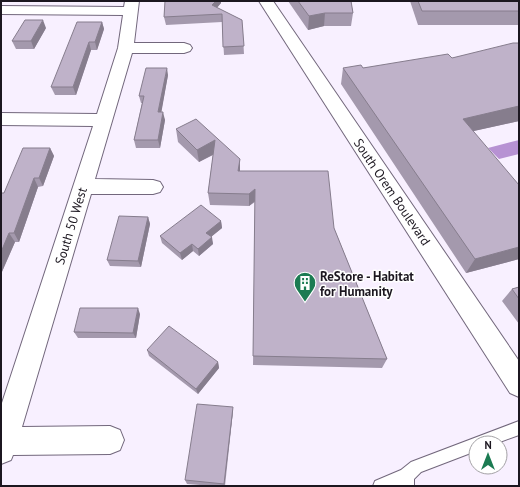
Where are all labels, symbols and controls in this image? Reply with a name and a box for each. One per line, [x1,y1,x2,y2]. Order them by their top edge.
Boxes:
street label: South Orem Boulevard [350,135,434,249]
street label: South 50 West [51,185,91,267]
place label: ReStore - Habitat for Humanity [320,268,414,300]
building icon: ReStore - Habitat for Humanity [292,270,318,303]
north arrow [468,435,508,475]
text: N [484,438,492,452]

